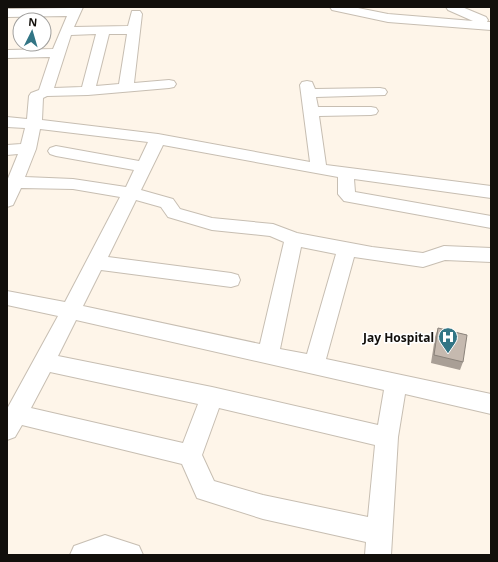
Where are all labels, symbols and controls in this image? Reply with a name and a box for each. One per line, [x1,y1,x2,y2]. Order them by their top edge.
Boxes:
north arrow [12,12,52,52]
text: N [28,14,38,29]
hospital icon: Jay Hospital [437,326,459,354]
place label: Jay Hospital [362,329,434,346]

